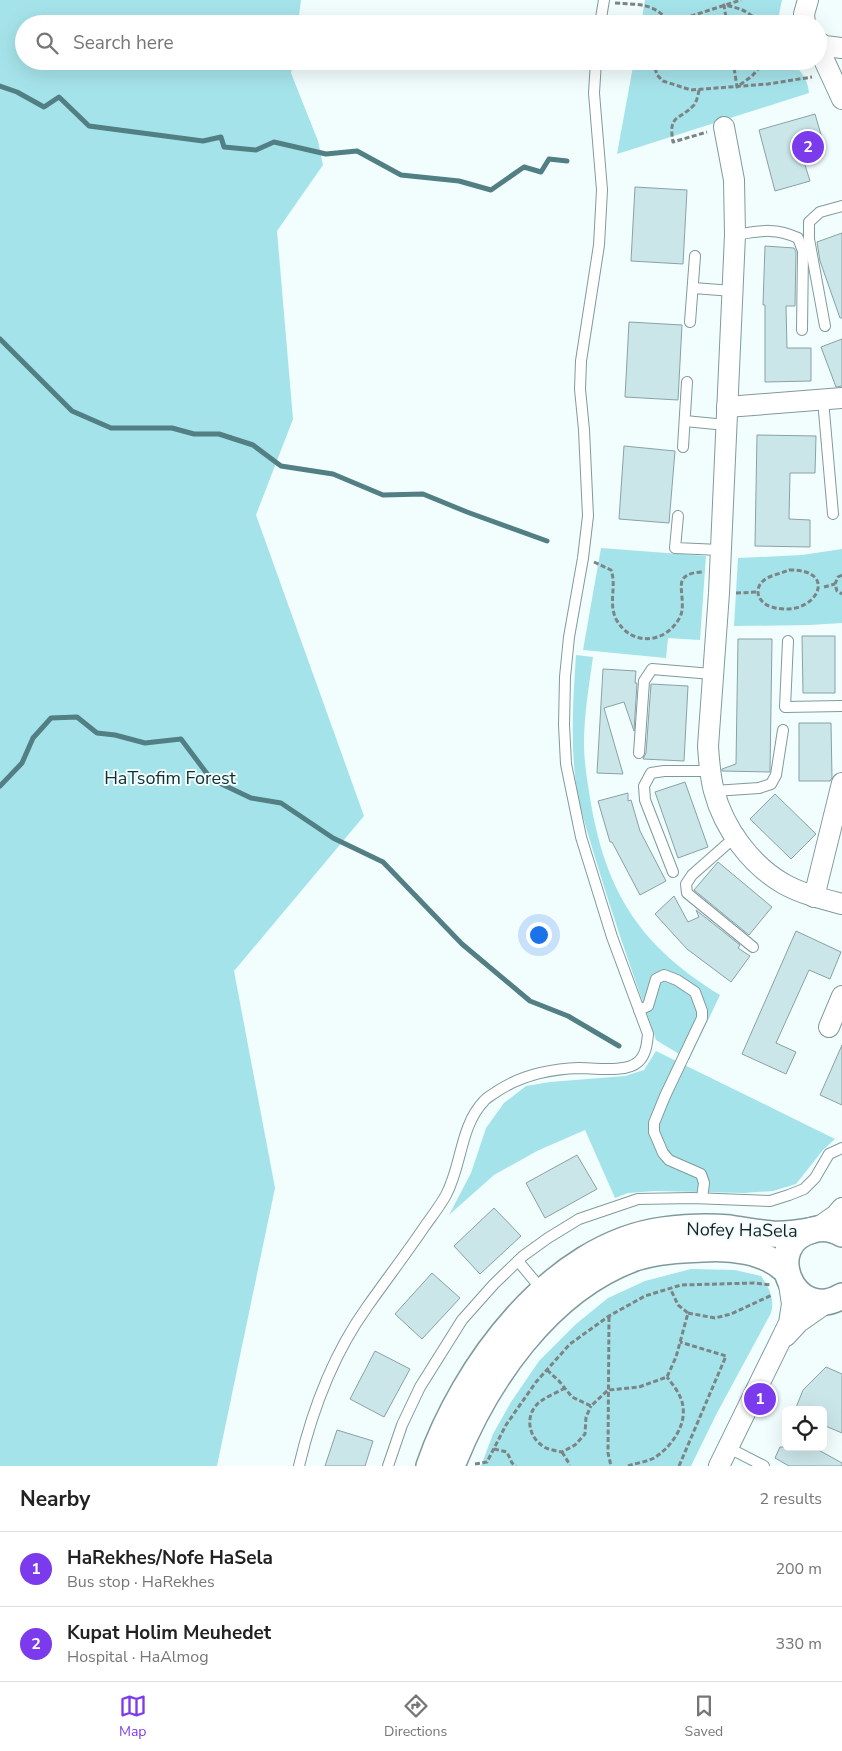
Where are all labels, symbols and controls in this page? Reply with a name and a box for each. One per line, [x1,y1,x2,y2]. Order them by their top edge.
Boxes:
search box [15,15,827,70]
icon: search [33,29,61,57]
text: Search here [73,30,174,56]
pin: 2 [792,128,824,166]
park label: HaTsofim Forest [104,766,237,790]
your location [526,922,552,948]
street label: Nofey HaSela [686,1217,798,1243]
pin: 1 [744,1380,776,1418]
map controls [782,1406,827,1451]
button: locate [782,1406,827,1451]
text: Nearby [20,1485,90,1513]
text: 2 results [760,1488,822,1510]
text: HaRekhes/Nofe HaSela [67,1545,273,1571]
text: 1 [31,1558,41,1580]
text: 200 m [775,1558,822,1580]
text: Bus stop · HaRekhes [67,1571,215,1593]
text: Kupat Holim Meuhedet [67,1620,271,1646]
text: 2 [31,1633,41,1655]
text: 330 m [775,1633,822,1655]
text: Hospital · HaAlmog [67,1646,209,1668]
tab: Map [119,1692,147,1741]
tab: Directions [384,1692,447,1741]
tab: Saved [685,1692,723,1741]

